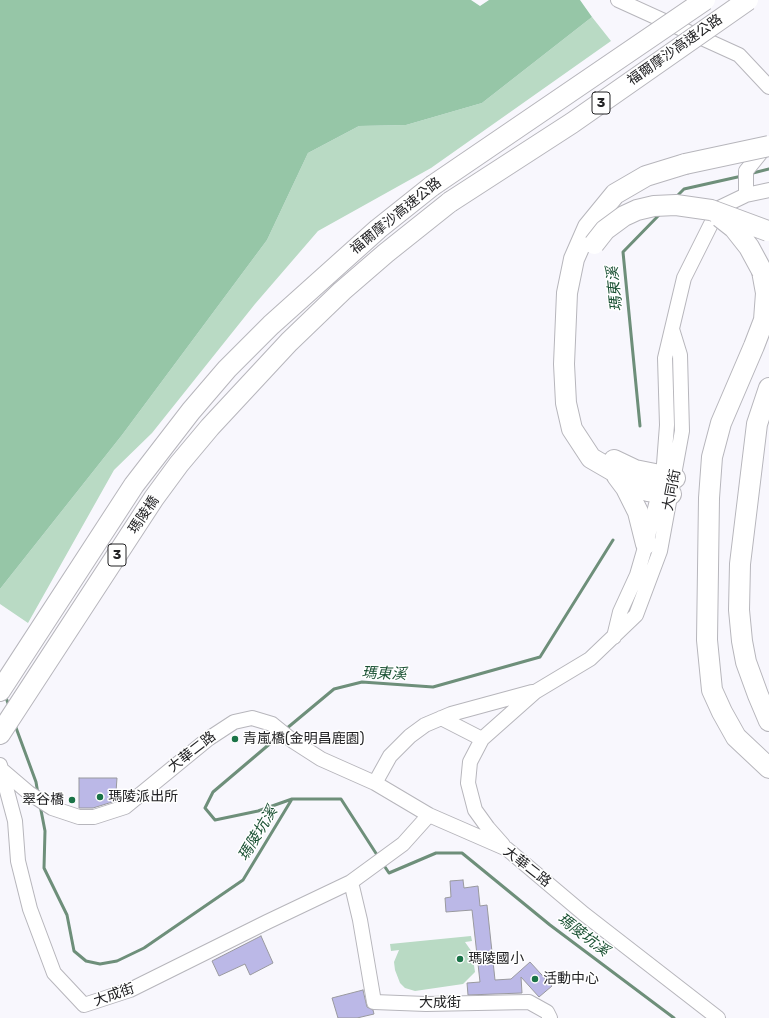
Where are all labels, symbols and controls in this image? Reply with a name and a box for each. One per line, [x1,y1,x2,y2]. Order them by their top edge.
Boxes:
street label: 福爾摩沙高速公路 [624,11,726,89]
road number: 3 [592,92,610,114]
street label: 福爾摩沙高速公路 [347,174,445,258]
water label: 瑪東溪 [604,266,626,312]
street label: 大同街 [660,468,684,512]
street label: 瑪陵橋 [125,493,163,537]
road number: 3 [108,544,126,566]
water label: 瑪東溪 [361,664,407,684]
street label: 大華二路 [165,728,219,776]
place label: 青嵐橋(金明昌鹿園) [243,731,364,747]
marker: 青嵐橋(金明昌鹿園) [230,734,240,744]
place label: 瑪陵派出所 [108,789,178,805]
place label: 翠谷橋 [22,792,64,808]
marker: 瑪陵派出所 [95,792,105,802]
marker: 翠谷橋 [67,795,77,805]
water label: 瑪陵坑溪 [235,804,281,864]
street label: 大華二路 [500,843,554,891]
water label: 瑪陵坑溪 [554,910,612,960]
place label: 瑪陵國小 [468,951,524,967]
marker: 瑪陵國小 [455,954,465,964]
place label: 活動中心 [543,971,599,987]
marker: 活動中心 [530,974,540,984]
street label: 大成街 [91,980,137,1010]
street label: 大成街 [419,995,461,1011]

